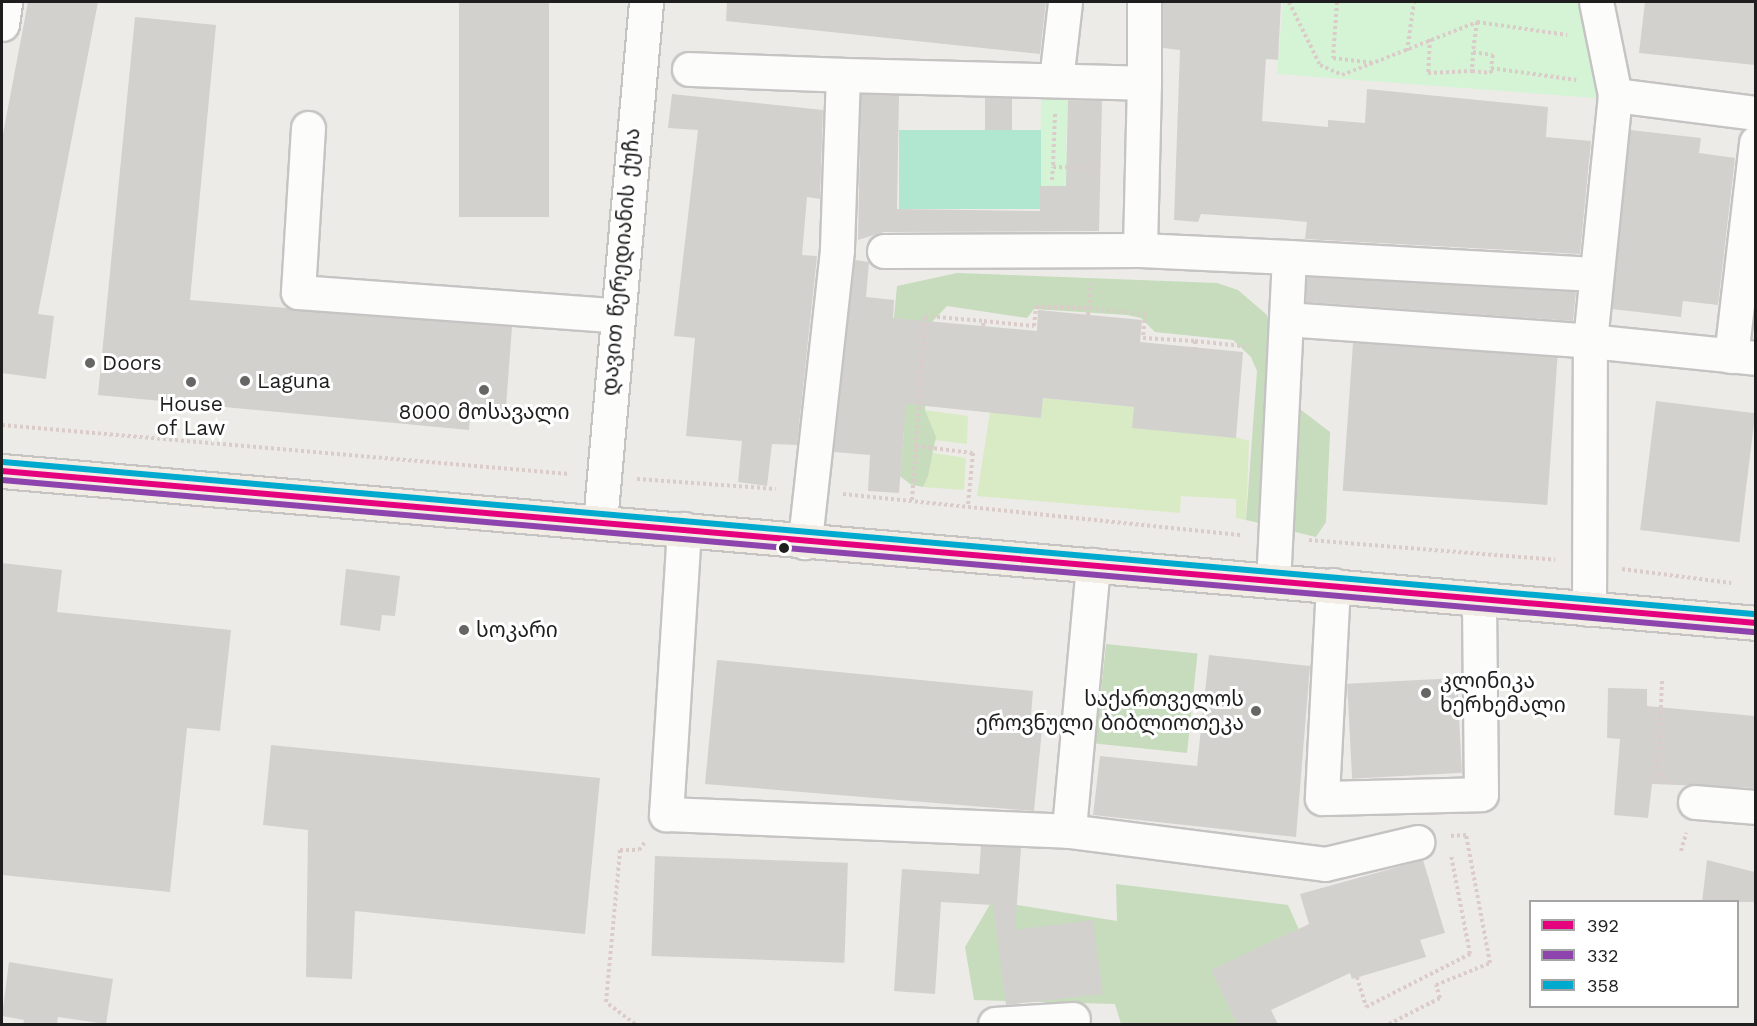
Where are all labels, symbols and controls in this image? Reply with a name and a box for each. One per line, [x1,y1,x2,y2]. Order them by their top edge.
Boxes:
street label: დავით წერედიანის ქუჩა [597,127,645,397]
place label: Doors [102,350,162,376]
marker: Doors [83,356,97,370]
place label: Laguna [257,368,330,394]
marker: Laguna [238,374,252,388]
marker: House of Law [184,375,198,389]
marker: 8000 მოსავალი [477,383,491,397]
place label: House of Law [156,391,226,441]
place label: 8000 მოსავალი [399,399,569,425]
unlabelled marker [778,542,790,554]
place label: სოკარი [476,617,558,643]
marker: სოკარი [457,623,471,637]
place label: კლინიკა ხერხემალი [1440,668,1566,718]
marker: კლინიკა ხერხემალი [1417,684,1435,702]
place label: საქართველოს ეროვნული ბიბლიოთეკა [976,686,1244,736]
marker: საქართველოს ეროვნული ბიბლიოთეკა [1249,704,1263,718]
legend [1529,900,1739,1008]
text: 392 [1587,915,1619,936]
text: 332 [1587,945,1618,966]
text: 358 [1587,975,1619,996]

